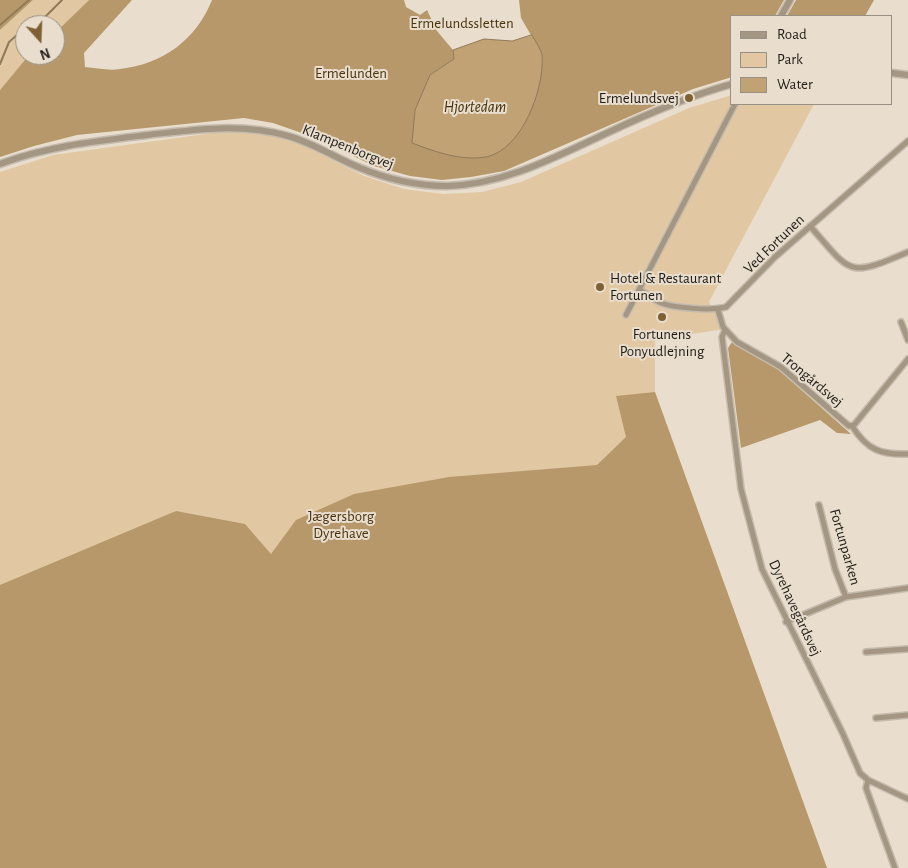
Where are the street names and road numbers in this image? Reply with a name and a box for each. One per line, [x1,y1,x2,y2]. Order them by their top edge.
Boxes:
street label: Klampenborgvej [300,120,396,174]
street label: Ved Fortunen [740,211,808,277]
street label: Trongårdsvej [777,349,847,411]
street label: Fortunparken [826,507,864,587]
street label: Dyrehavegårdsvej [765,557,825,659]

